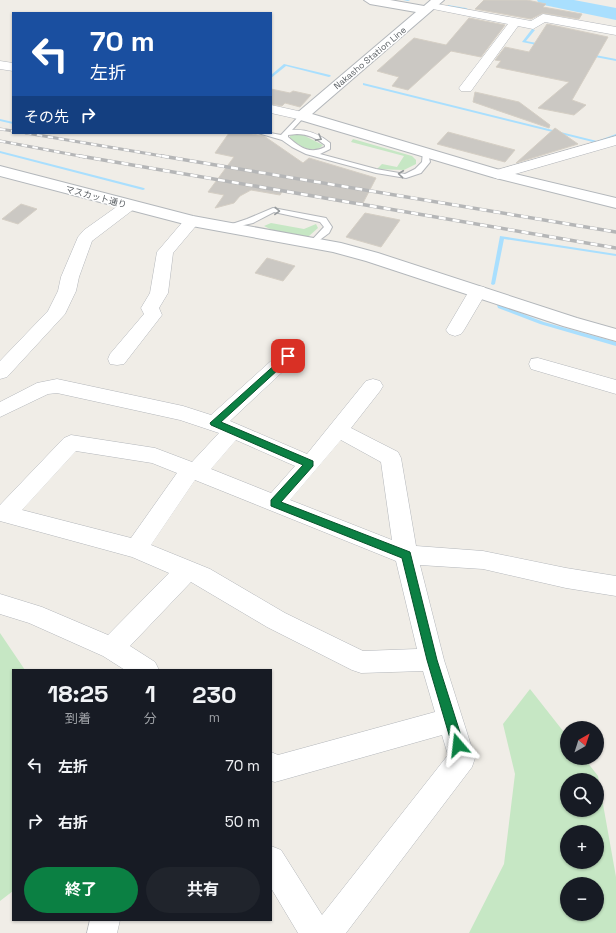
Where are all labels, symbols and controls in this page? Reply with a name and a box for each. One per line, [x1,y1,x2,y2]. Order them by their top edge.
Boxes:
text: 70 m [90,23,155,59]
street label: Nakasho Station Line [331,24,409,92]
icon: left [24,28,76,80]
text: 左折 [90,61,126,84]
icon: right [77,104,99,126]
text: その先 [24,107,69,126]
one-way arrow [315,134,322,141]
one-way arrow [398,170,404,179]
street label: マスカット通り [64,183,128,211]
one-way arrow [274,207,280,215]
pin [271,339,305,373]
icon: arrive [277,345,299,367]
text: 18:25 [47,678,108,709]
text: 1 [145,678,156,709]
text: 230 [192,679,237,710]
text: m [209,709,220,726]
text: 到着 [65,710,91,727]
text: 分 [144,710,157,727]
north arrow [560,721,604,765]
map controls [560,721,604,921]
position arrow [437,724,479,766]
icon: left [24,754,46,776]
text: 70 m [225,756,260,775]
text: 左折 [58,757,88,776]
button: search [560,773,604,817]
icon: right [24,810,46,832]
text: 50 m [225,812,260,831]
text: 右折 [58,813,88,832]
button: + [560,825,604,869]
button: 終了 [24,867,138,913]
button: 共有 [146,867,260,913]
button: − [560,877,604,921]

